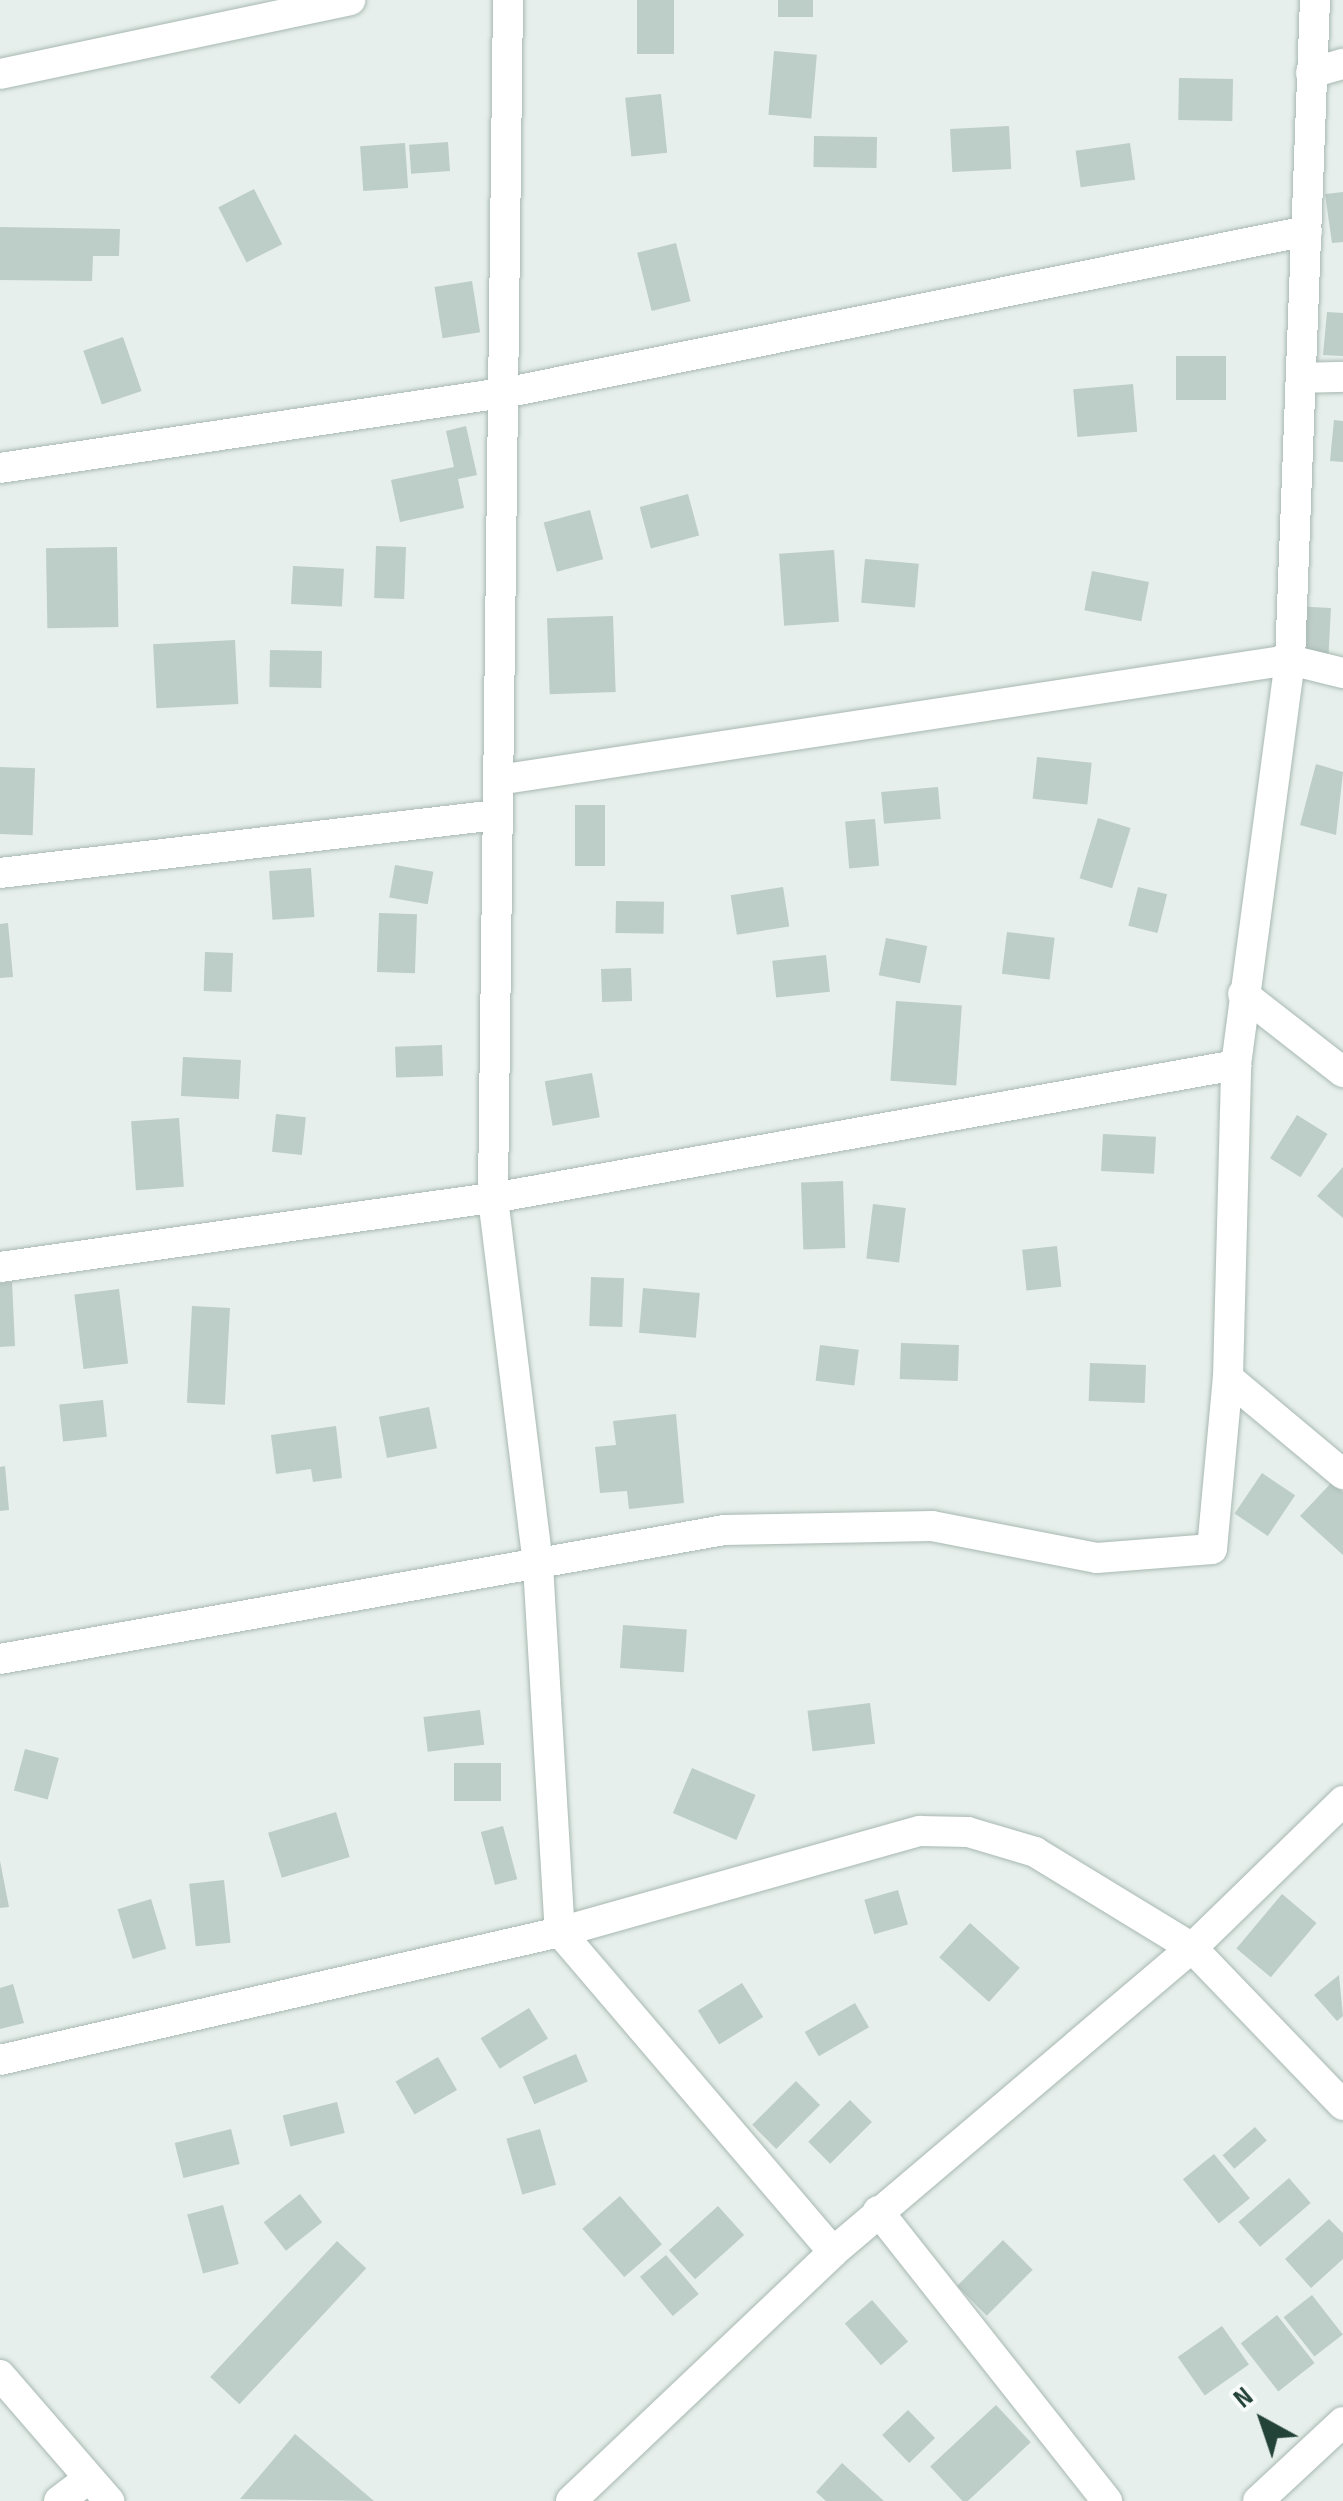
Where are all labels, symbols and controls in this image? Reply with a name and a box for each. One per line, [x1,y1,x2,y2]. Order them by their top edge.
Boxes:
north arrow [1213,2371,1313,2471]
text: N [1227,2380,1260,2415]

